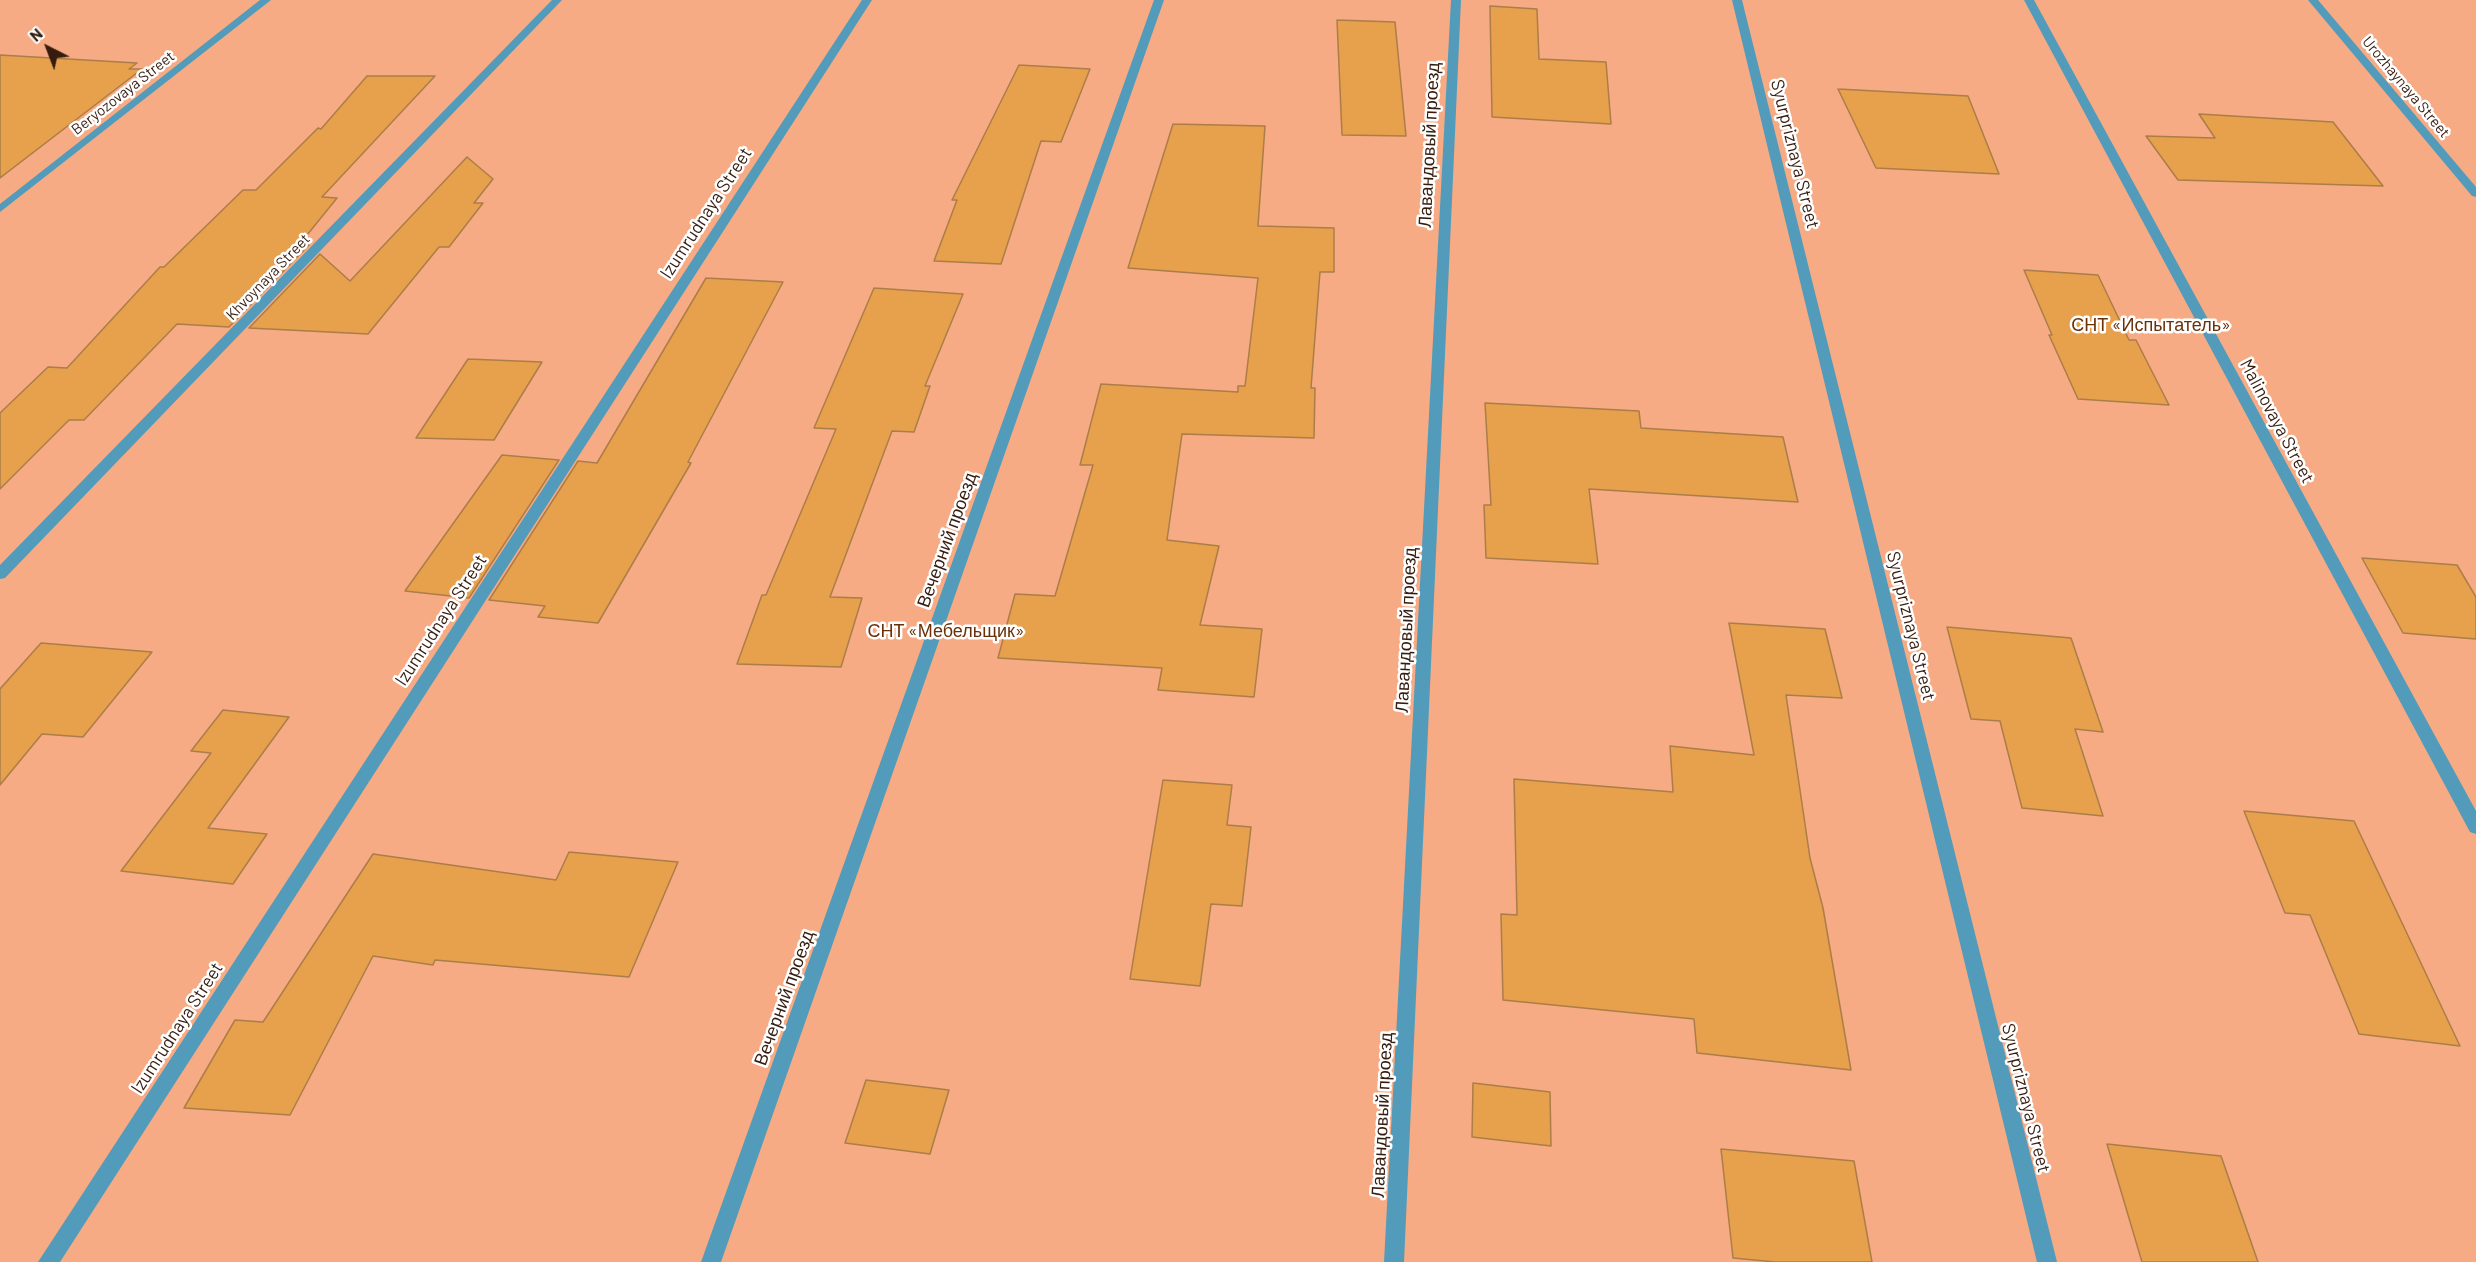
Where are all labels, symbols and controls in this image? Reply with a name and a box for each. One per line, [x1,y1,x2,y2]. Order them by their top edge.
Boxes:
north arrow [18,18,78,78]
text: N [25,24,46,45]
street label: Urozhaynaya Street [2358,33,2454,141]
street label: Beryozovaya Street [68,47,178,139]
street label: Лавандовый проезд [1414,62,1444,228]
street label: Syurpriznaya Street [1766,77,1824,231]
street label: Izumrudnaya Street [656,143,756,283]
street label: Khvoynaya Street [222,230,314,324]
park label: СНТ «Испытатель» [2071,314,2231,336]
street label: Malinovaya Street [2235,355,2319,487]
street label: Вечерний проезд [913,469,981,611]
street label: Лавандовый проезд [1391,547,1421,713]
street label: Syurpriznaya Street [1882,549,1940,703]
street label: Izumrudnaya Street [391,550,491,690]
park label: СНТ «Мебельщик» [867,620,1025,642]
street label: Вечерний проезд [750,927,818,1069]
street label: Izumrudnaya Street [127,958,227,1098]
street label: Syurpriznaya Street [1997,1021,2055,1175]
street label: Лавандовый проезд [1367,1032,1397,1198]

